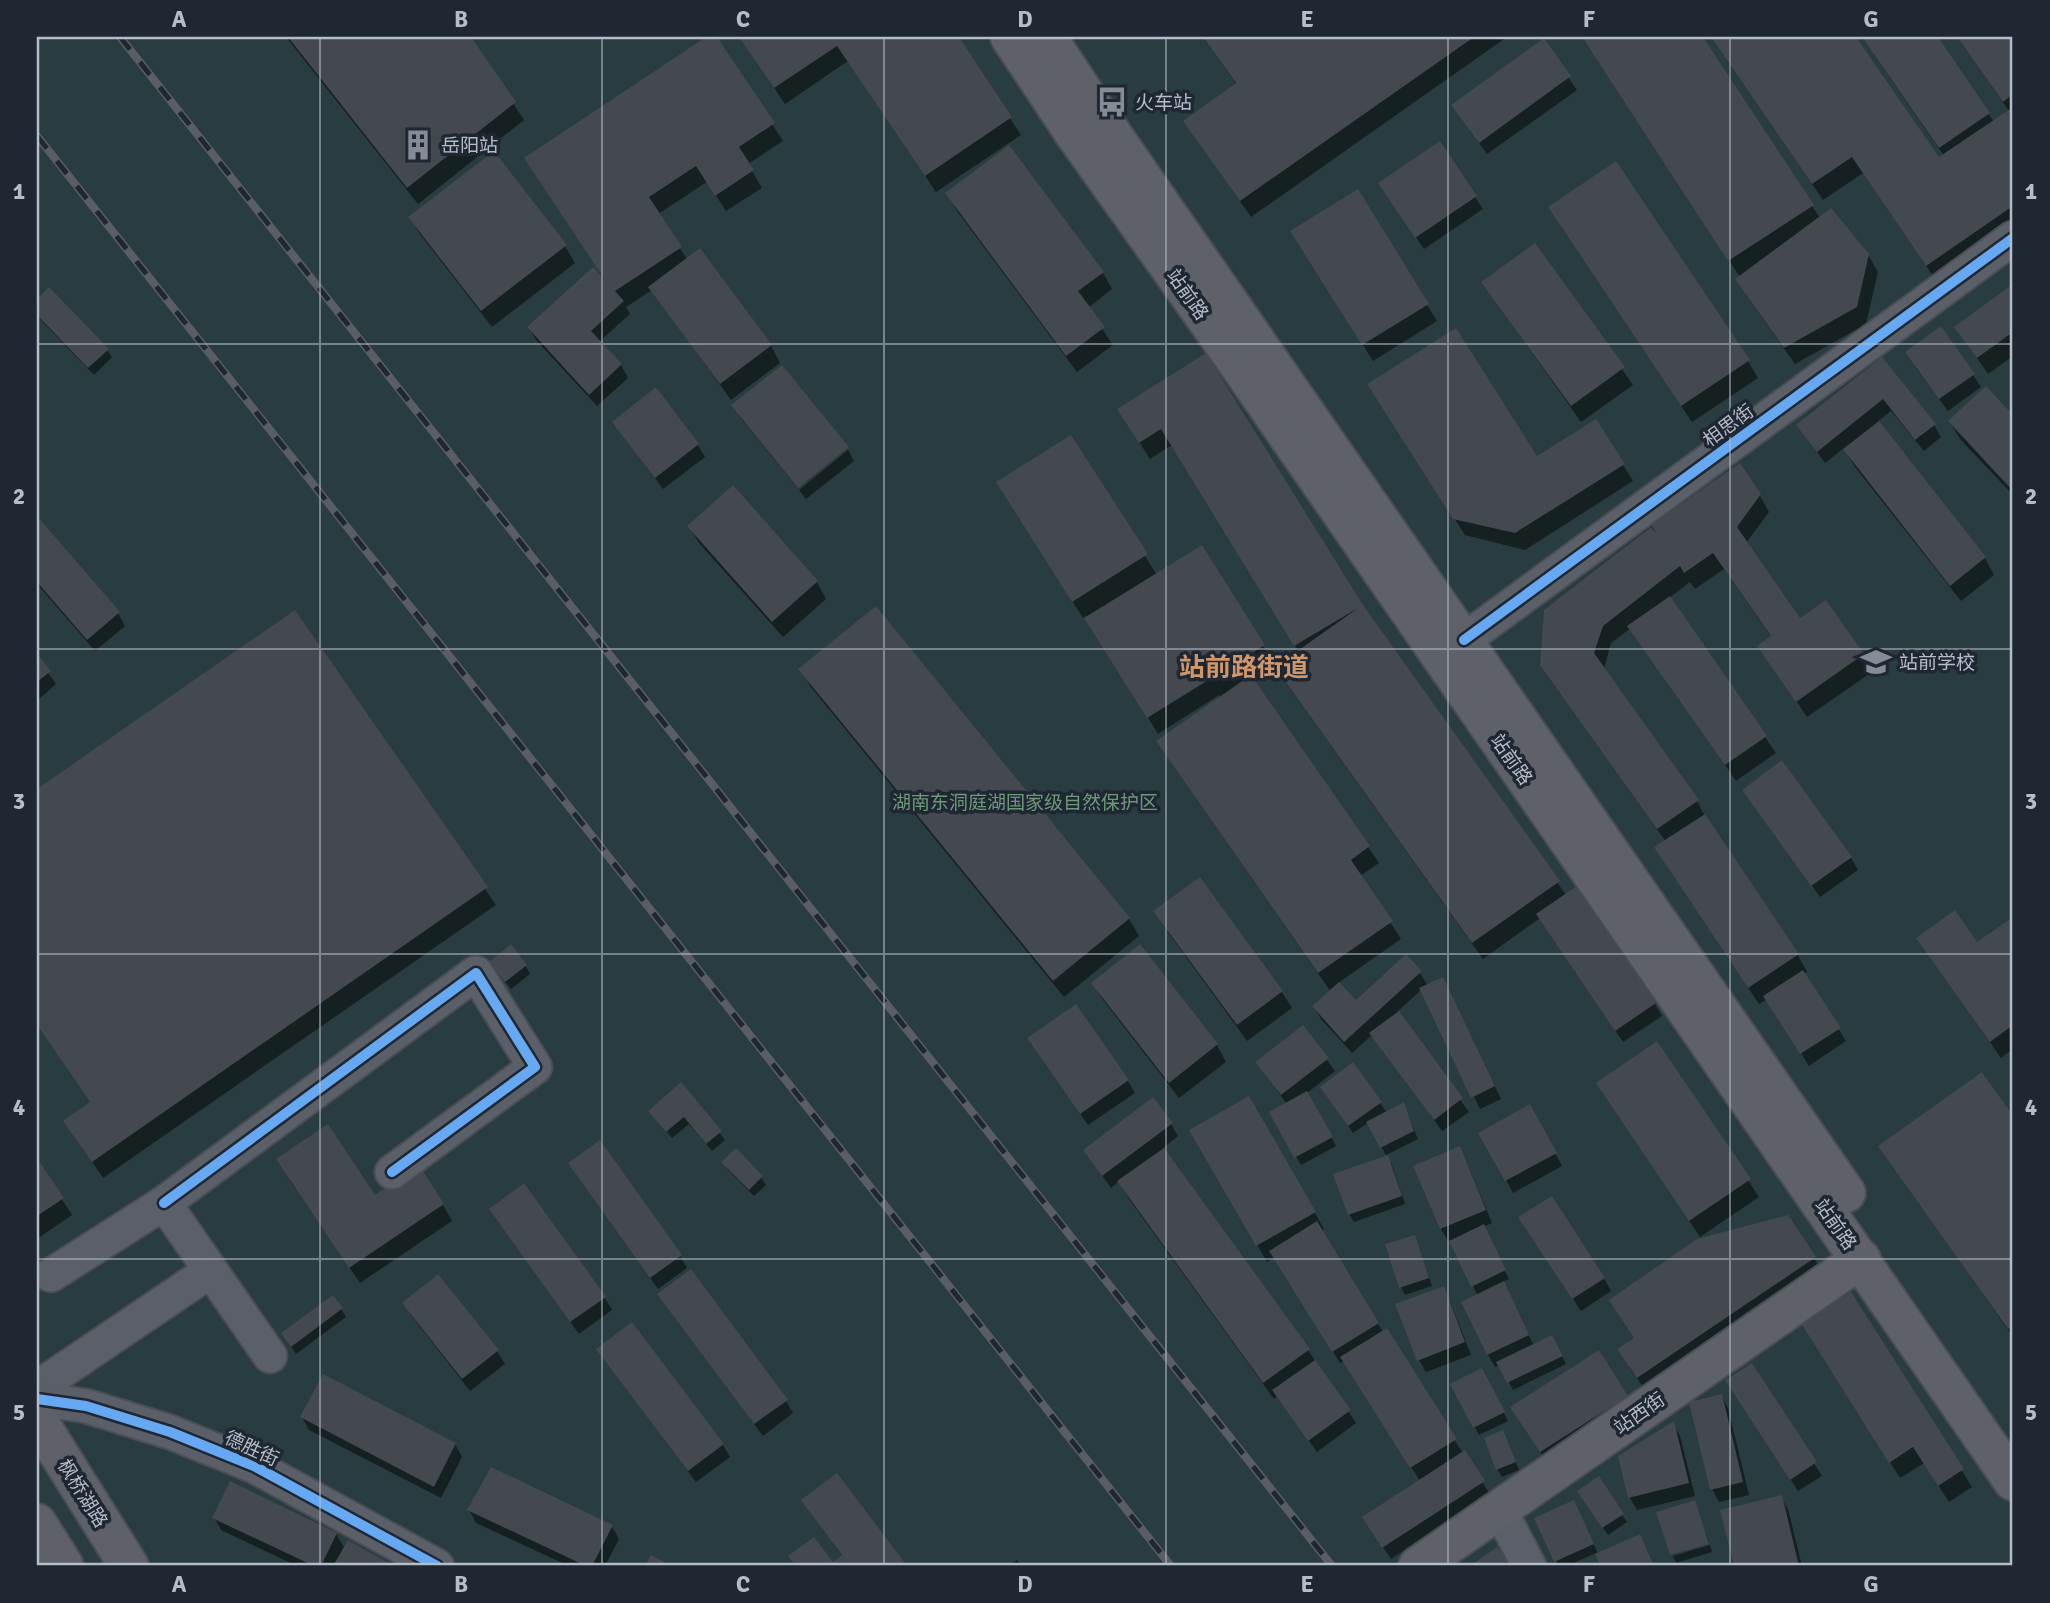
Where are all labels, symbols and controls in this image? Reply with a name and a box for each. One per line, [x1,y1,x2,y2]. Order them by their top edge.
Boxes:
text: A [172,5,187,34]
text: B [454,5,468,34]
text: C [736,5,750,34]
text: D [1017,5,1033,34]
text: E [1300,5,1314,34]
text: F [1583,5,1595,34]
text: G [1863,5,1879,34]
bus stop icon: 火车站 [1095,85,1129,119]
place label: 火车站 [1135,91,1192,115]
building icon: 岳阳站 [401,128,435,162]
place label: 岳阳站 [441,134,498,158]
text: 1 [13,177,25,206]
text: 1 [2025,177,2037,206]
street label: 站前路 [1161,264,1213,325]
street label: 相思街 [1698,399,1759,452]
text: 2 [13,482,25,511]
text: 2 [2025,482,2037,511]
school or university icon: 站前学校 [1859,645,1893,679]
place label: 站前学校 [1899,651,1975,675]
district label: 站前路街道 [1179,652,1309,684]
street label: 站前路 [1485,729,1537,790]
text: 3 [13,787,25,816]
text: 3 [2025,787,2037,816]
park label: 湖南东洞庭湖国家级自然保护区 [892,791,1158,815]
text: 4 [13,1093,25,1122]
text: 4 [2025,1093,2037,1122]
street label: 站前路 [1809,1194,1861,1255]
street label: 站西街 [1609,1388,1670,1440]
text: 5 [13,1398,25,1427]
text: 5 [2025,1398,2037,1427]
street label: 德胜街 [221,1426,282,1472]
street label: 枫桥湖路 [52,1455,112,1532]
text: A [172,1570,187,1599]
text: B [454,1570,468,1599]
text: C [736,1570,750,1599]
text: D [1017,1570,1033,1599]
text: E [1300,1570,1314,1599]
text: F [1583,1570,1595,1599]
text: G [1863,1570,1879,1599]

